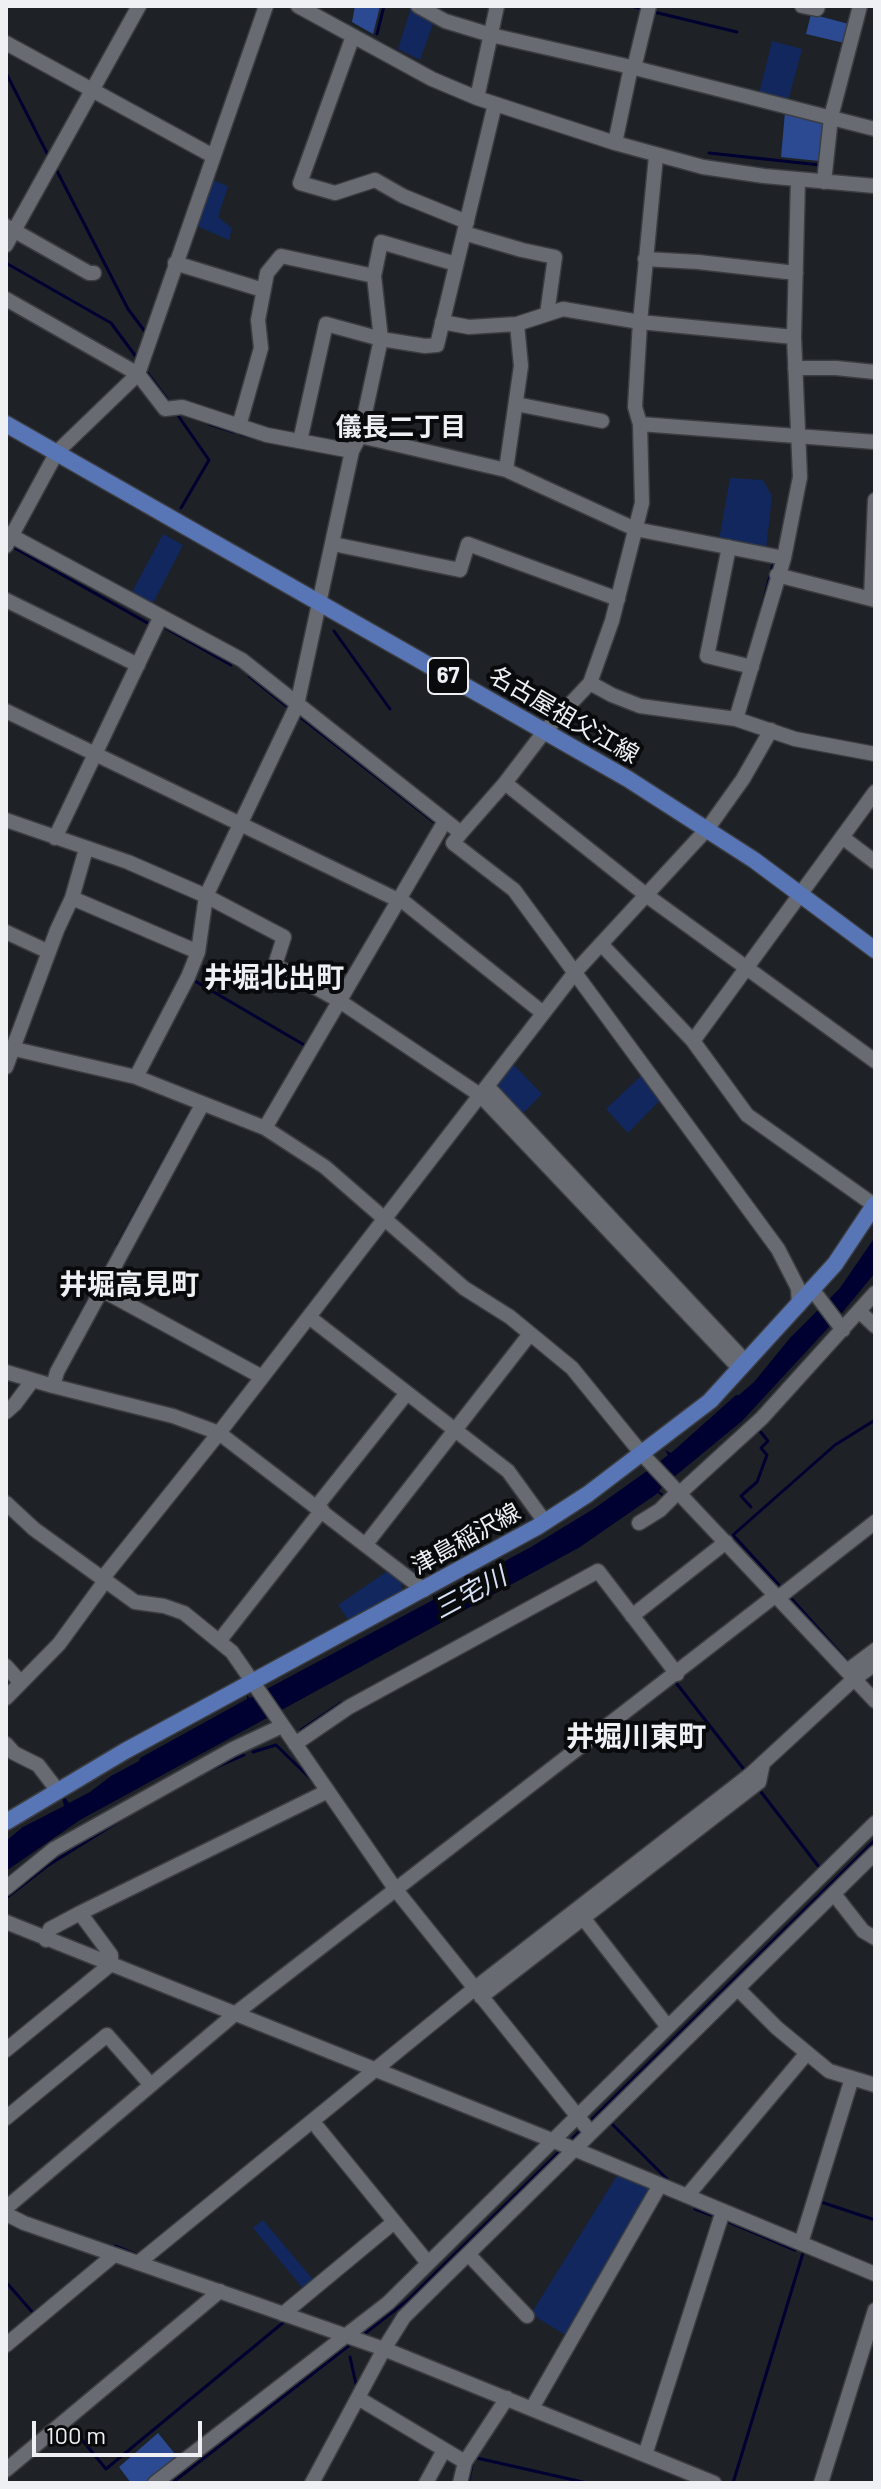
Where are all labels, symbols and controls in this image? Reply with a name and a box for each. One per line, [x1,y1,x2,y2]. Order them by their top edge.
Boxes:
district label: 儀長二丁目 [336,411,466,443]
road number: 67 [428,658,468,694]
street label: 名古屋祖父江線 [484,661,644,769]
district label: 井堀北出町 [204,961,344,995]
district label: 井堀高見町 [59,1268,199,1302]
street label: 津島稲沢線 [407,1497,525,1581]
water label: 三宅川 [428,1561,512,1625]
district label: 井堀川東町 [566,1720,706,1754]
scale bar [36,2405,206,2455]
text: 100 m [46,2420,106,2449]

